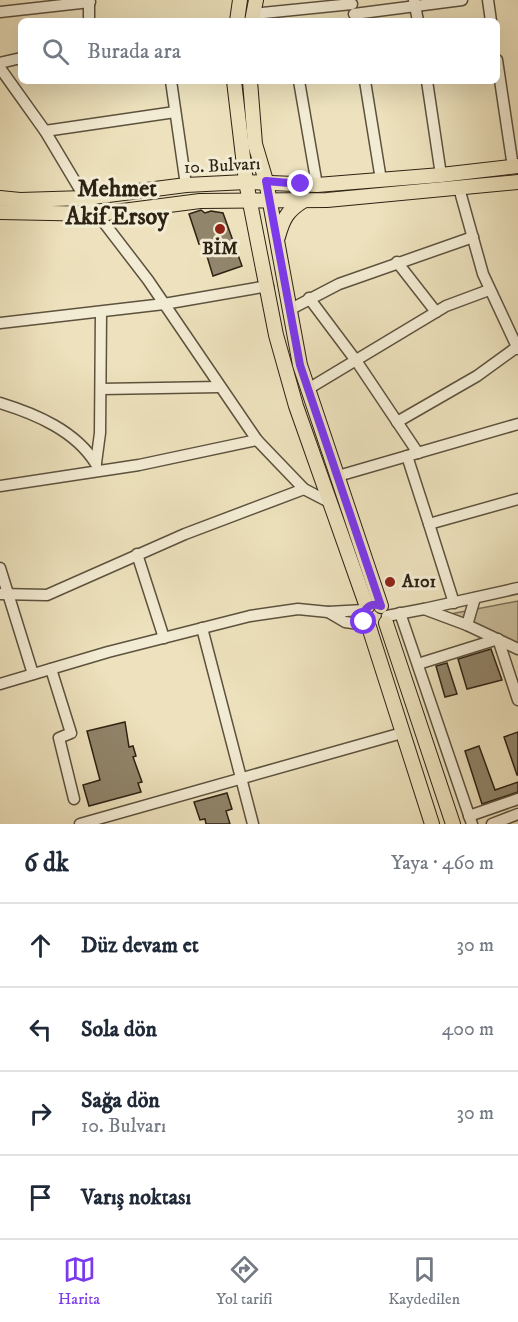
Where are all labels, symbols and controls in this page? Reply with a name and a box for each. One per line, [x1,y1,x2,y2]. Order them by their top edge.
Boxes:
search box [18,18,500,84]
icon: search [39,35,72,68]
text: Burada ara [87,38,181,65]
street label: 10. Bulvarı [183,153,261,179]
route end [287,170,313,196]
district label: Mehmet Akif Ersoy [64,174,169,232]
marker: BİM [213,222,227,236]
place label: BİM [202,237,238,260]
place label: A101 [401,571,437,593]
marker: A101 [383,575,397,589]
route start [350,608,376,634]
text: 6 dk [24,847,69,880]
text: Yaya · 460 m [391,851,494,876]
icon: ahead [24,929,57,962]
text: Düz devam et [81,932,199,959]
text: 30 m [456,933,494,958]
icon: left [24,1013,57,1046]
text: Sola dön [81,1016,157,1043]
text: 400 m [442,1017,494,1042]
text: Sağa dön [81,1087,160,1114]
icon: right [24,1097,57,1130]
text: 30 m [456,1101,494,1126]
text: 10. Bulvarı [81,1114,166,1139]
icon: arrive [24,1181,57,1214]
text: Varış noktası [81,1184,191,1211]
tab: Harita [58,1253,100,1309]
tab: Yol tarifi [216,1253,272,1309]
tab: Kaydedilen [388,1253,460,1309]

